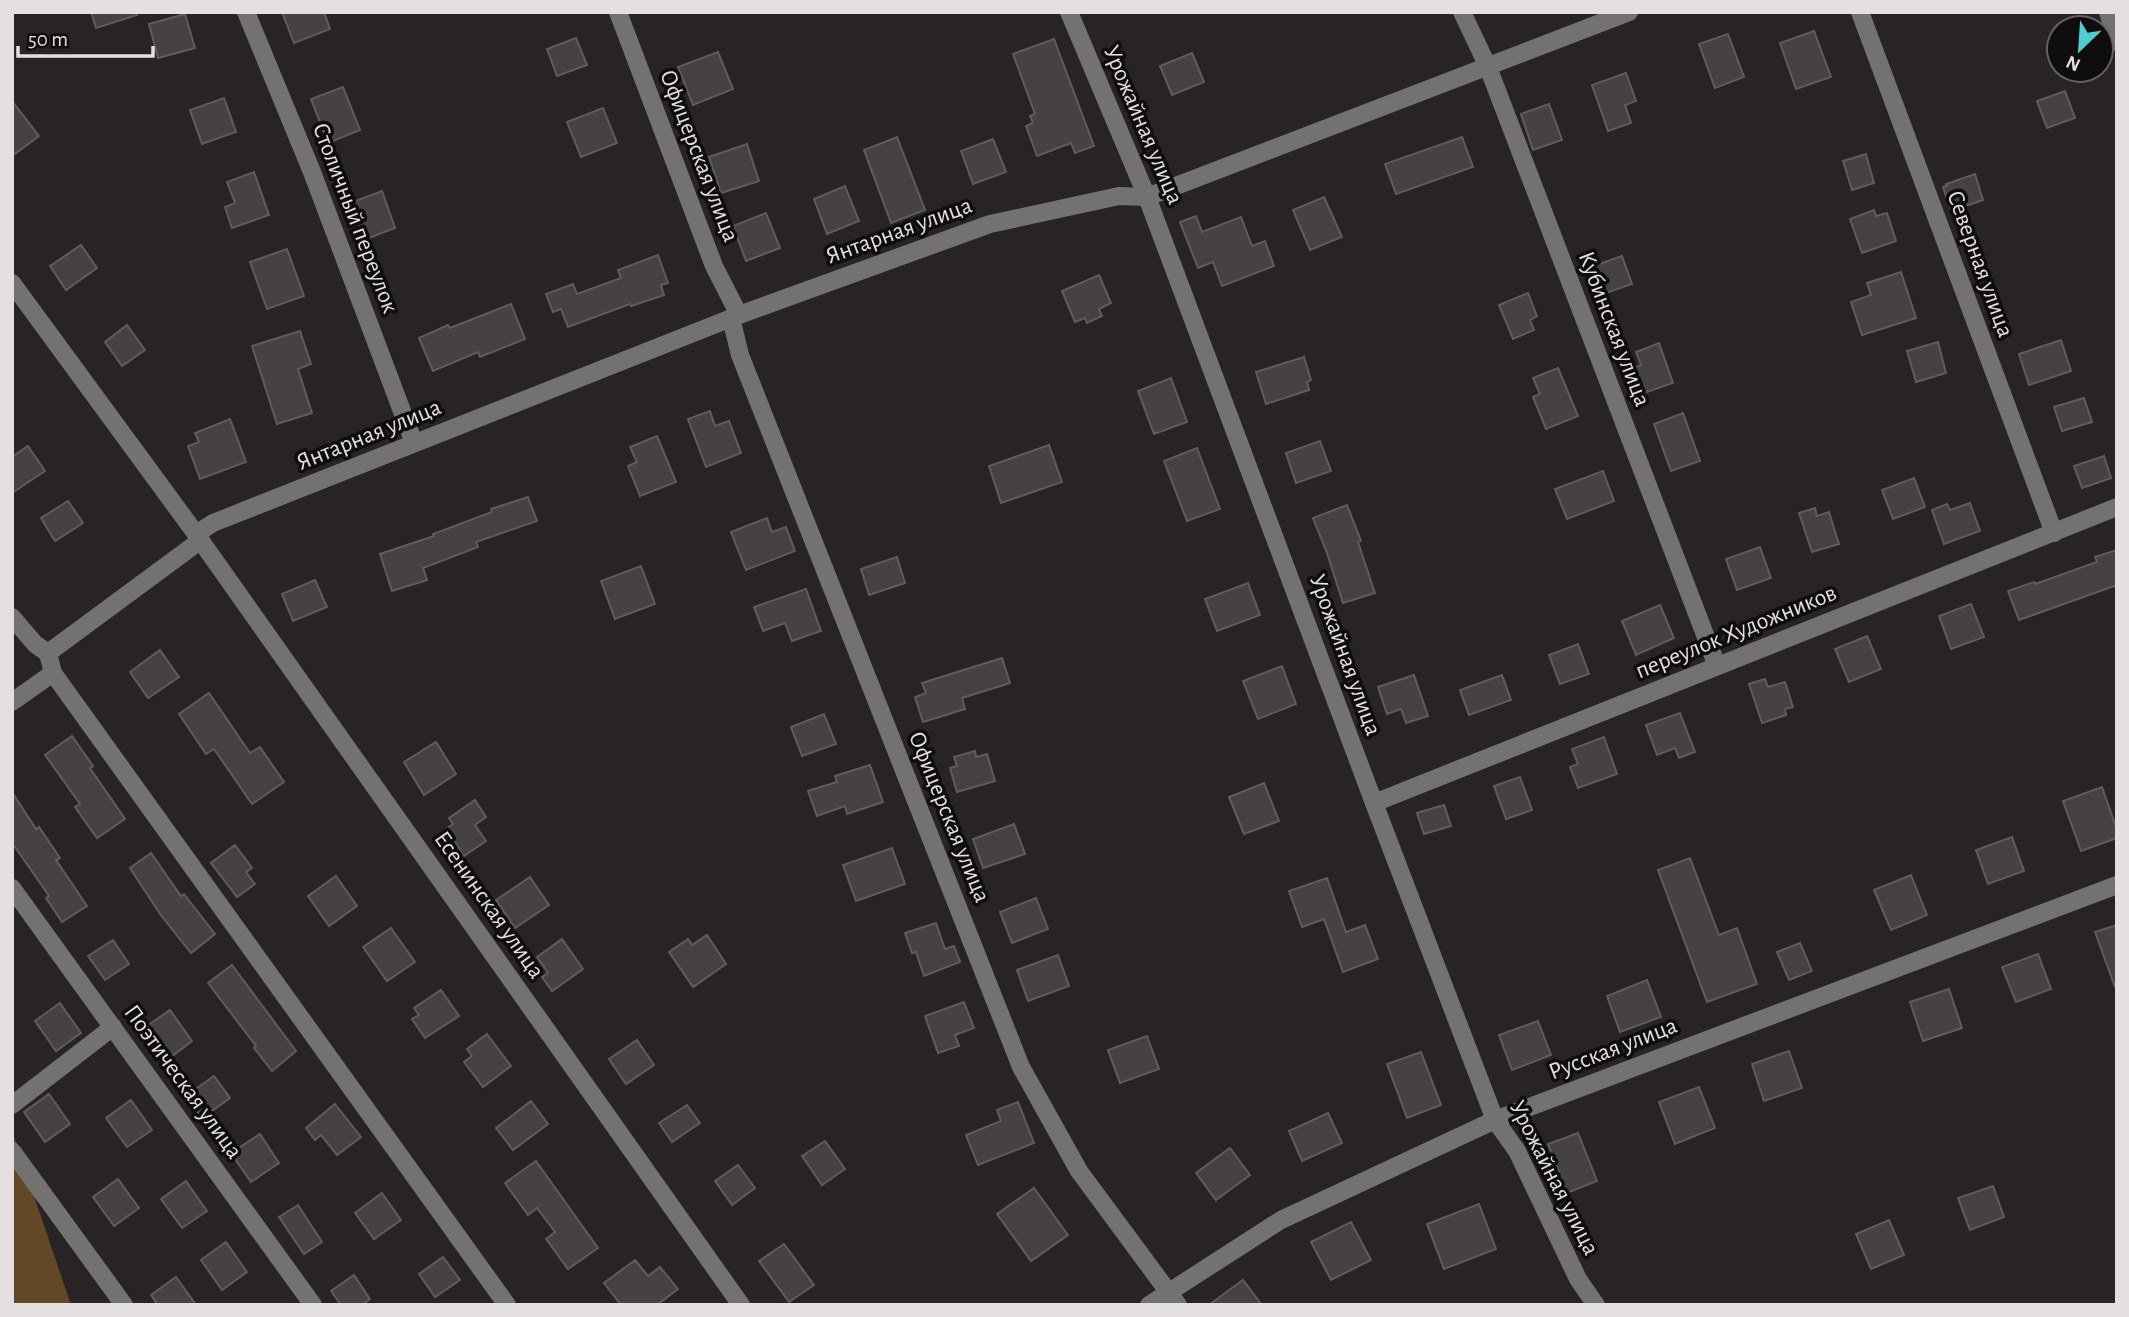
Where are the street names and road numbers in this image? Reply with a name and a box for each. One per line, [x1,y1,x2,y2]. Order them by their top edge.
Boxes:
street label: Урожайная улица [1099,42,1187,208]
street label: Офицерская улица [655,67,743,245]
street label: Столичный переулок [308,120,402,316]
street label: Северная улица [1942,188,2018,340]
street label: Янтарная улица [823,193,975,269]
street label: Кубинская улица [1573,248,1655,410]
street label: Янтарная улица [293,395,445,475]
street label: Урожайная улица [1305,571,1385,739]
street label: переулок Художников [1632,581,1840,683]
street label: Офицерская улица [904,728,994,906]
street label: Есенинская улица [429,827,549,983]
street label: Поэтическая улица [119,1001,247,1163]
street label: Русская улица [1545,1014,1681,1084]
street label: Урожайная улица [1505,1097,1603,1259]

